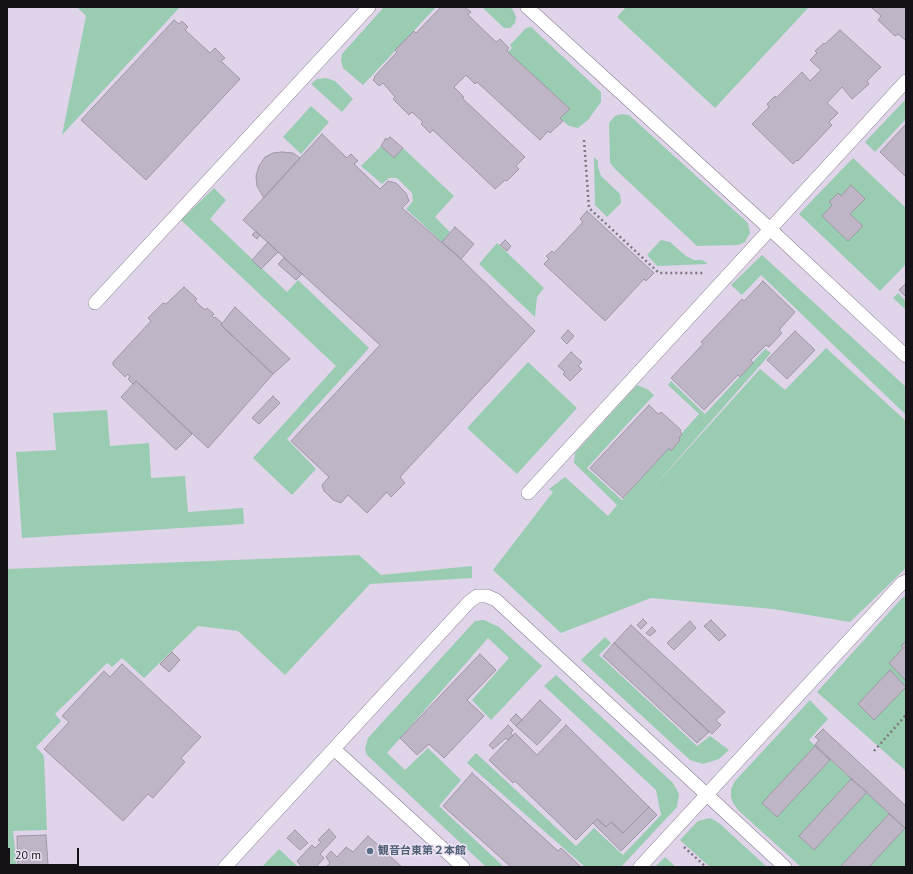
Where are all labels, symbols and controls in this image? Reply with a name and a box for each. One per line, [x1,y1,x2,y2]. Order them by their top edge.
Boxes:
scale bar [10,840,81,866]
place label: 観音台東第２本館 [378,844,466,858]
marker: 観音台東第２本館 [365,846,375,856]
text: 20 m [15,847,41,862]

